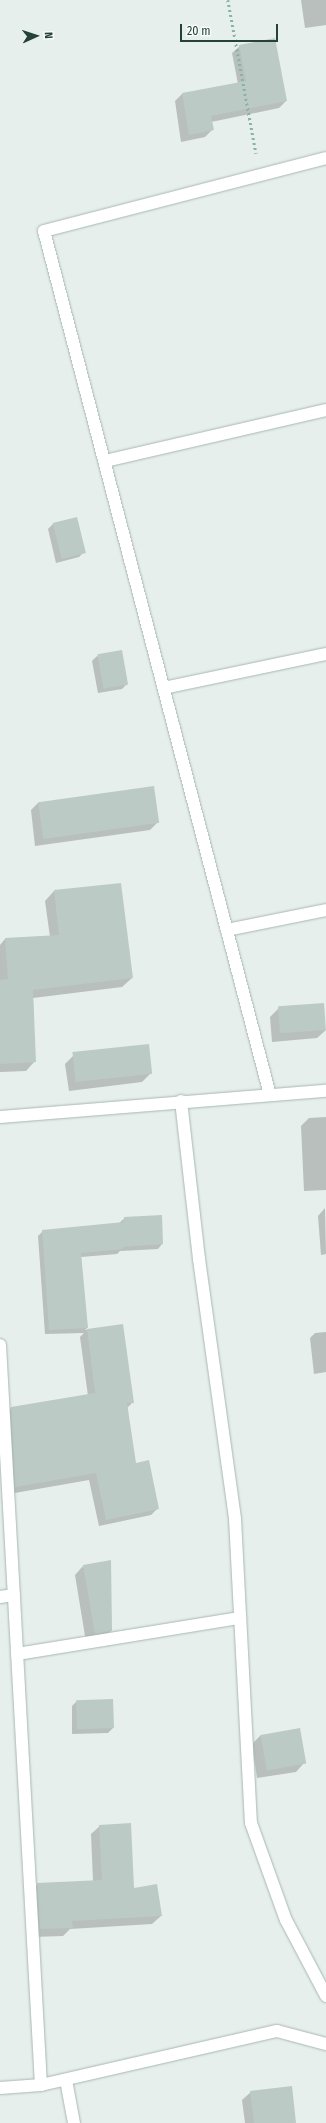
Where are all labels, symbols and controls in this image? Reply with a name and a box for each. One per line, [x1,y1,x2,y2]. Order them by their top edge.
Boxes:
north arrow [16,16,56,56]
scale bar [182,16,280,42]
text: 20 m [187,24,211,38]
text: N [42,32,55,39]

